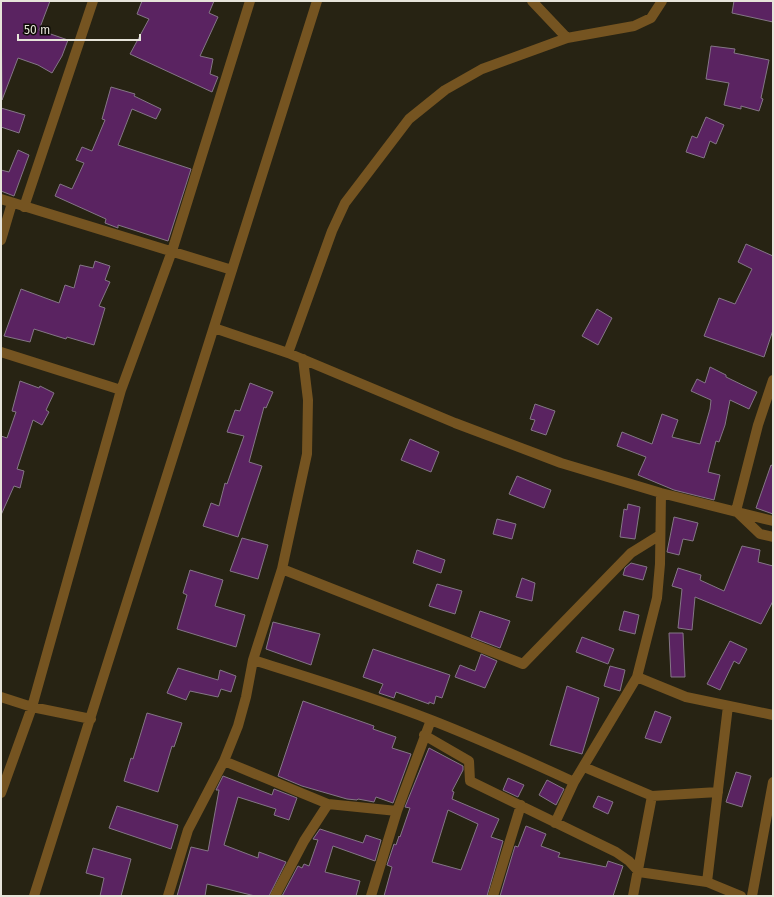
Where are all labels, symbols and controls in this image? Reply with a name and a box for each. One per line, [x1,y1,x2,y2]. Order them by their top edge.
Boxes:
scale bar [18,16,140,42]
text: 50 m [24,23,50,37]

